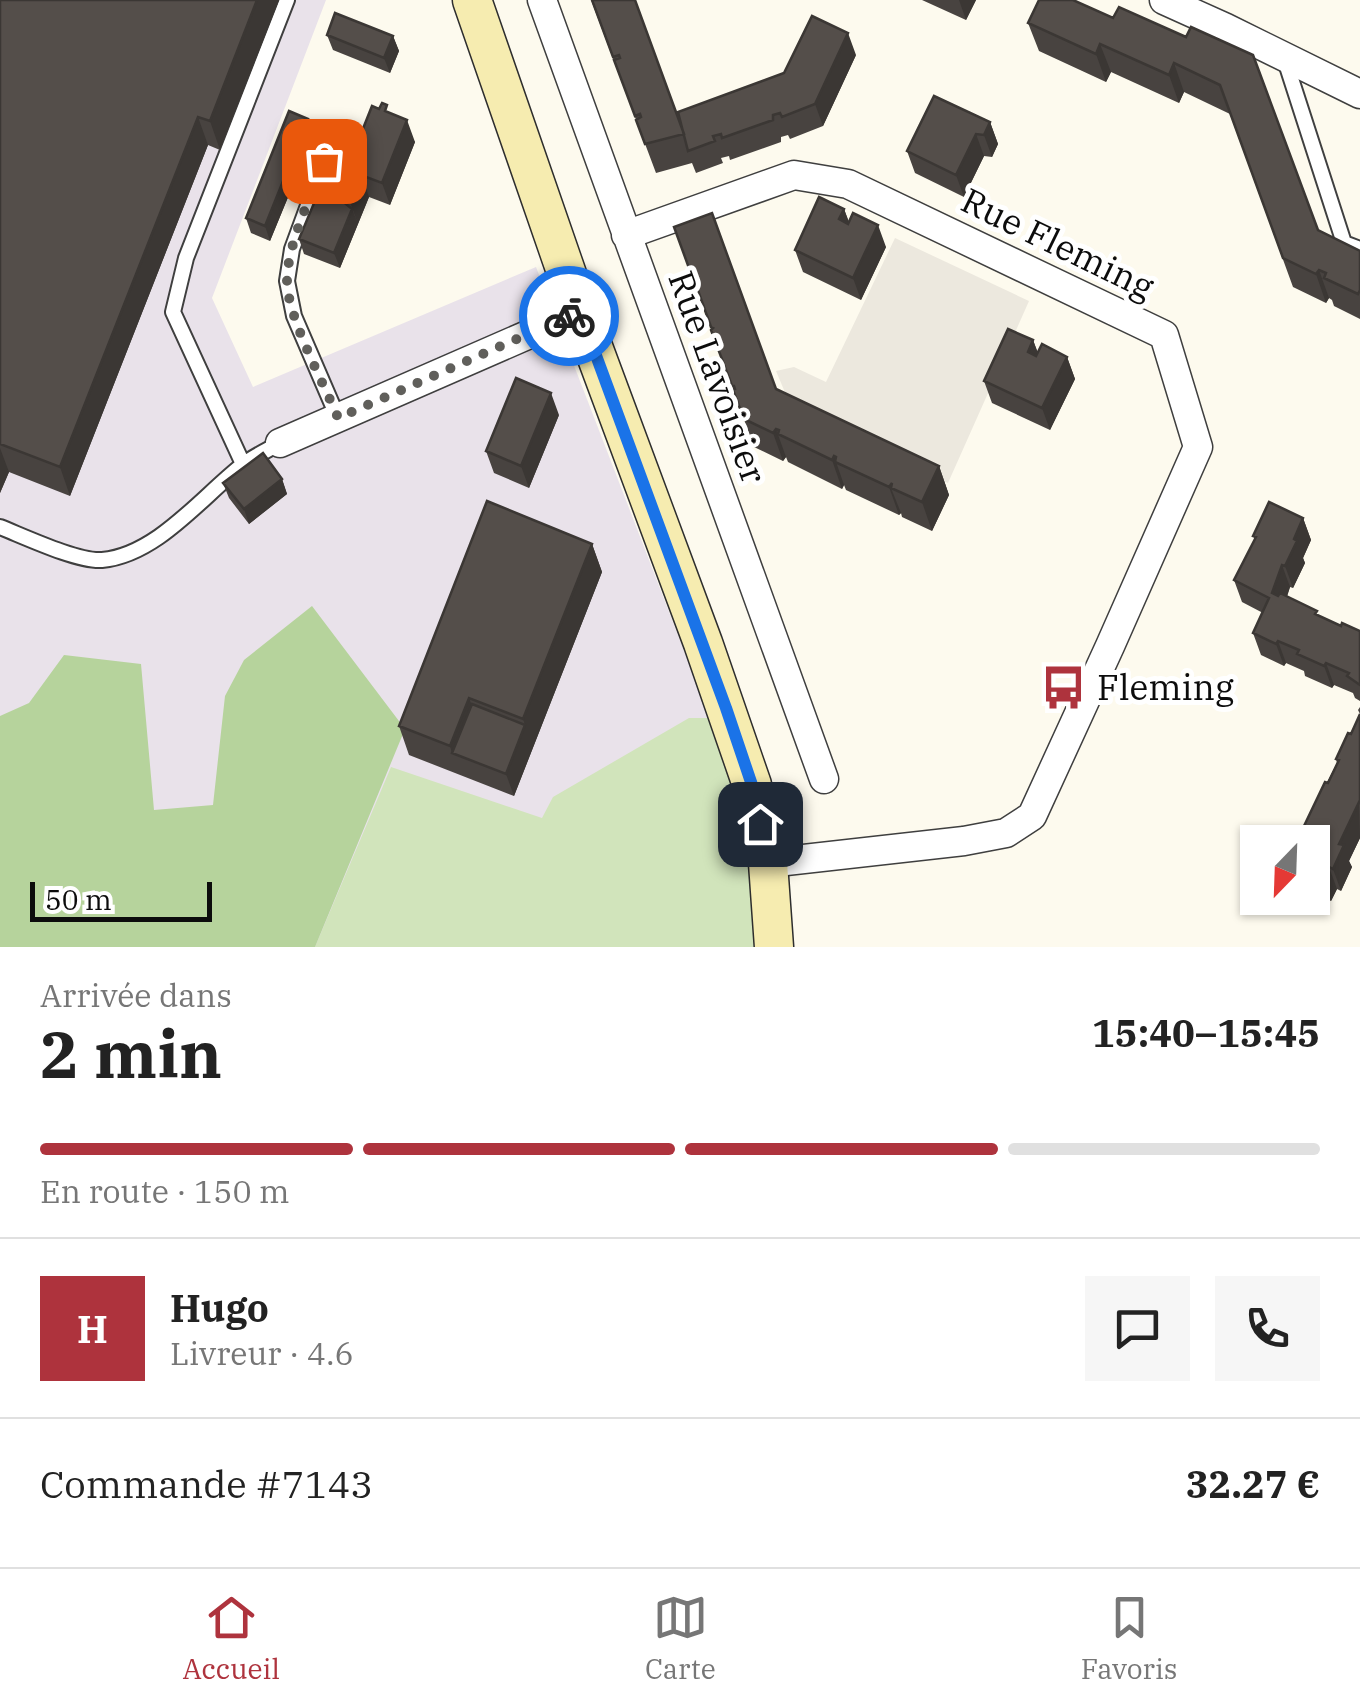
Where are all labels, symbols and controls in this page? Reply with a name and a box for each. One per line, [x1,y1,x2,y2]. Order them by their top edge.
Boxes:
pin [282,119,367,204]
icon: bag [297,134,352,189]
street label: Rue Fleming [954,177,1162,309]
street label: Rue Lavoisier [658,264,778,490]
courier [519,266,619,366]
icon: bike [542,289,597,344]
bus stop icon: Fleming [1040,663,1088,711]
place label: Fleming [1097,664,1234,710]
pin [718,782,803,867]
icon: home [733,797,788,852]
north arrow [1240,825,1330,915]
map controls [1240,825,1330,915]
scale bar [30,877,212,921]
text: 50 m [45,881,112,918]
text: Arrivée dans [40,974,232,1016]
text: 15:40–15:45 [1092,1008,1320,1057]
text: 2 min [40,1011,222,1096]
text: En route · 150 m [40,1170,290,1212]
button: chat [1085,1276,1190,1381]
button: phone [1215,1276,1320,1381]
text: Hugo [170,1283,269,1332]
text: H [77,1304,108,1353]
text: Livreur · 4.6 [170,1332,354,1374]
text: Commande #7143 [40,1459,373,1508]
text: 32.27 € [1186,1459,1320,1508]
tab: Accueil [183,1590,280,1687]
tab: Carte [645,1590,716,1687]
tab: Favoris [1081,1590,1177,1687]

